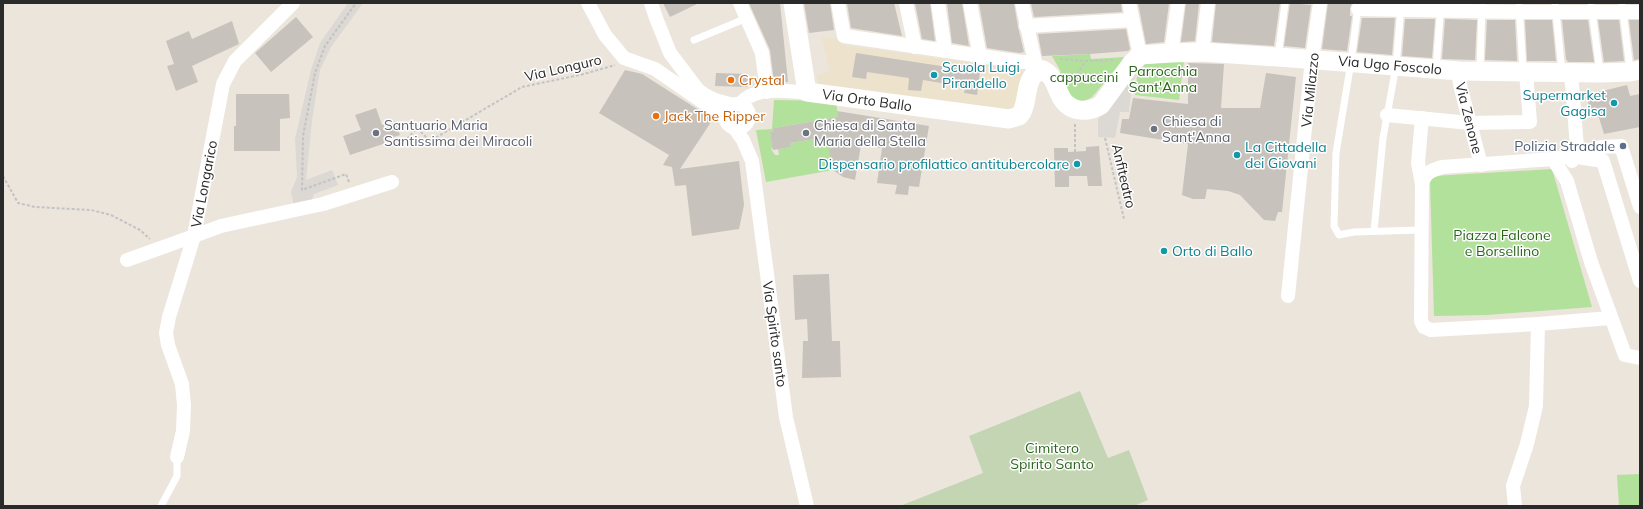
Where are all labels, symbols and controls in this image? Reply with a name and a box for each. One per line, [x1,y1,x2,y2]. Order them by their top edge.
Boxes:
street label: Via Longuro [523,50,603,86]
street label: Via Ugo Foscolo [1337,51,1443,79]
street label: Via Milazzo [1297,52,1323,128]
place label: Scuola Luigi Pirandello [942,58,1020,92]
park label: Parrocchia Sant'Anna [1129,62,1197,96]
park label: cappuccini [1050,68,1118,86]
marker: Scuola Luigi Pirandello [929,70,939,80]
place label: Crystal [739,71,785,89]
marker: Crystal [726,75,736,85]
street label: Via Zenone [1451,80,1487,156]
street label: Via Orto Ballo [821,85,913,115]
place label: Supermarket Gagisa [1523,86,1606,120]
marker: Supermarket Gagisa [1609,98,1619,108]
place label: Jack The Ripper [664,107,766,125]
marker: Jack The Ripper [651,111,661,121]
place label: Chiesa di Sant'Anna [1162,112,1230,146]
place label: Santuario Maria Santissima dei Miracoli [384,116,532,150]
place label: Chiesa di Santa Maria della Stella [814,116,926,150]
marker: Chiesa di Sant'Anna [1149,124,1159,134]
marker: Santuario Maria Santissima dei Miracoli [371,128,381,138]
marker: Chiesa di Santa Maria della Stella [801,128,811,138]
place label: Polizia Stradale [1514,137,1615,155]
place label: La Cittadella dei Giovani [1245,138,1327,172]
street label: Via Longarico [187,139,221,229]
marker: Polizia Stradale [1618,141,1628,151]
street label: Anfiteatro [1108,142,1140,210]
marker: La Cittadella dei Giovani [1232,150,1242,160]
place label: Dispensario profilattico antitubercolare [818,155,1069,173]
marker: Dispensario profilattico antitubercolare [1072,159,1082,169]
park label: Piazza Falcone e Borsellino [1453,226,1551,260]
place label: Orto di Ballo [1172,242,1253,260]
marker: Orto di Ballo [1159,246,1169,256]
street label: Via Spirito santo [759,280,791,388]
park label: Cimitero Spirito Santo [1010,439,1094,473]

